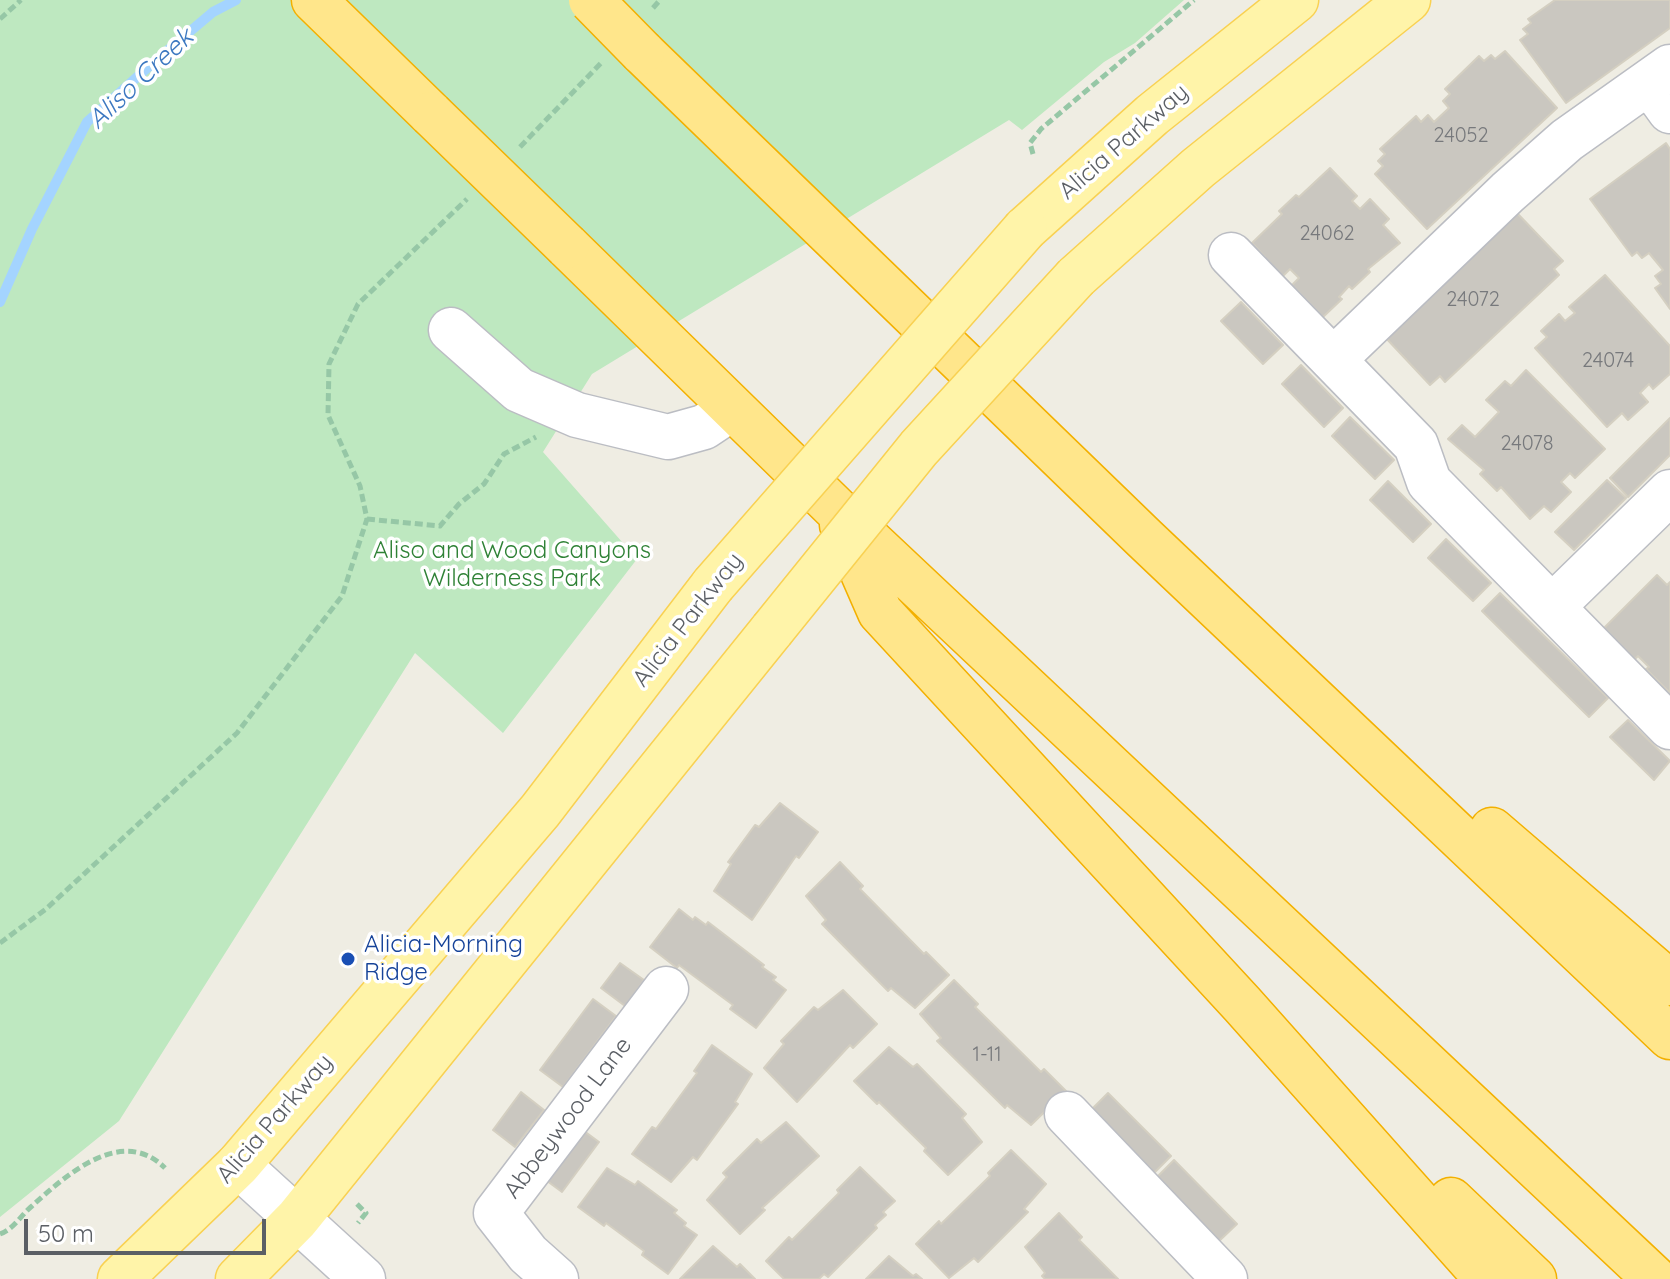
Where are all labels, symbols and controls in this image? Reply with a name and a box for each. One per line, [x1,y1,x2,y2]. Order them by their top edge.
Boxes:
water label: Aliso Creek [82,22,200,136]
street label: Alicia Parkway [1053,78,1195,206]
house number: 24052 [1433,124,1489,148]
house number: 24062 [1299,222,1355,246]
house number: 24072 [1446,288,1500,312]
house number: 24074 [1582,349,1634,373]
house number: 24078 [1500,432,1554,456]
park label: Aliso and Wood Canyons Wilderness Park [373,537,651,593]
street label: Alicia Parkway [627,547,749,693]
place label: Alicia-Morning Ridge [364,931,523,987]
marker: Alicia-Morning Ridge [339,950,357,968]
street label: Abbeywood Lane [498,1032,638,1204]
house number: 1-11 [972,1043,1002,1067]
street label: Alicia Parkway [211,1048,339,1190]
scale bar [28,1203,270,1253]
text: 50 m [38,1218,94,1248]

